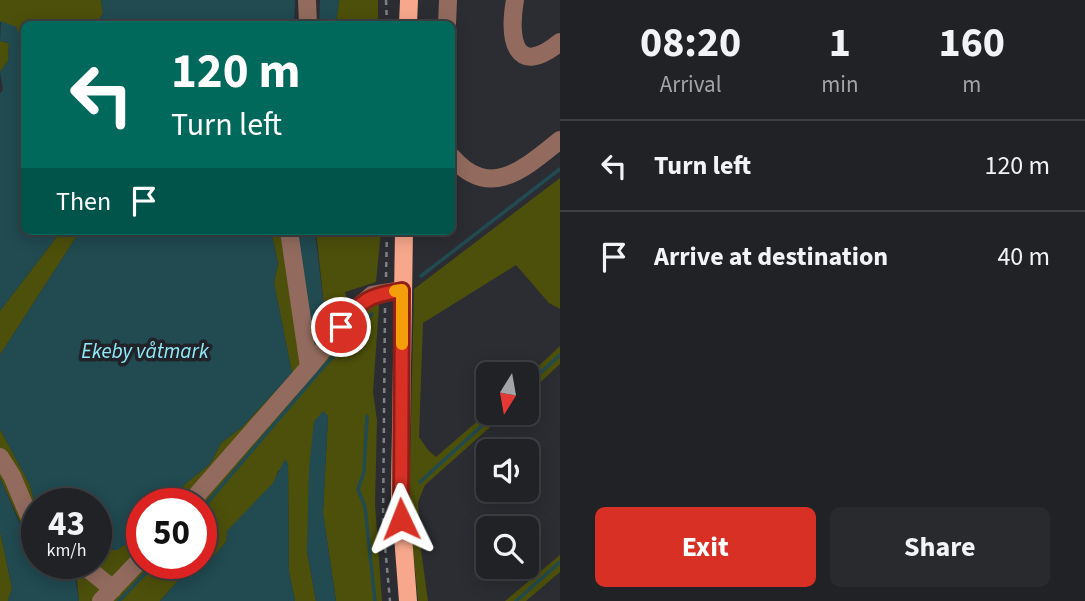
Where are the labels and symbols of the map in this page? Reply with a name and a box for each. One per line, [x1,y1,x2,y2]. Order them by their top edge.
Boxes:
pin [311,297,371,357]
water label: Ekeby våtmark [81,336,210,366]
north arrow [476,362,539,425]
position arrow [364,482,438,556]
speed limit sign: 50 [126,488,217,579]

